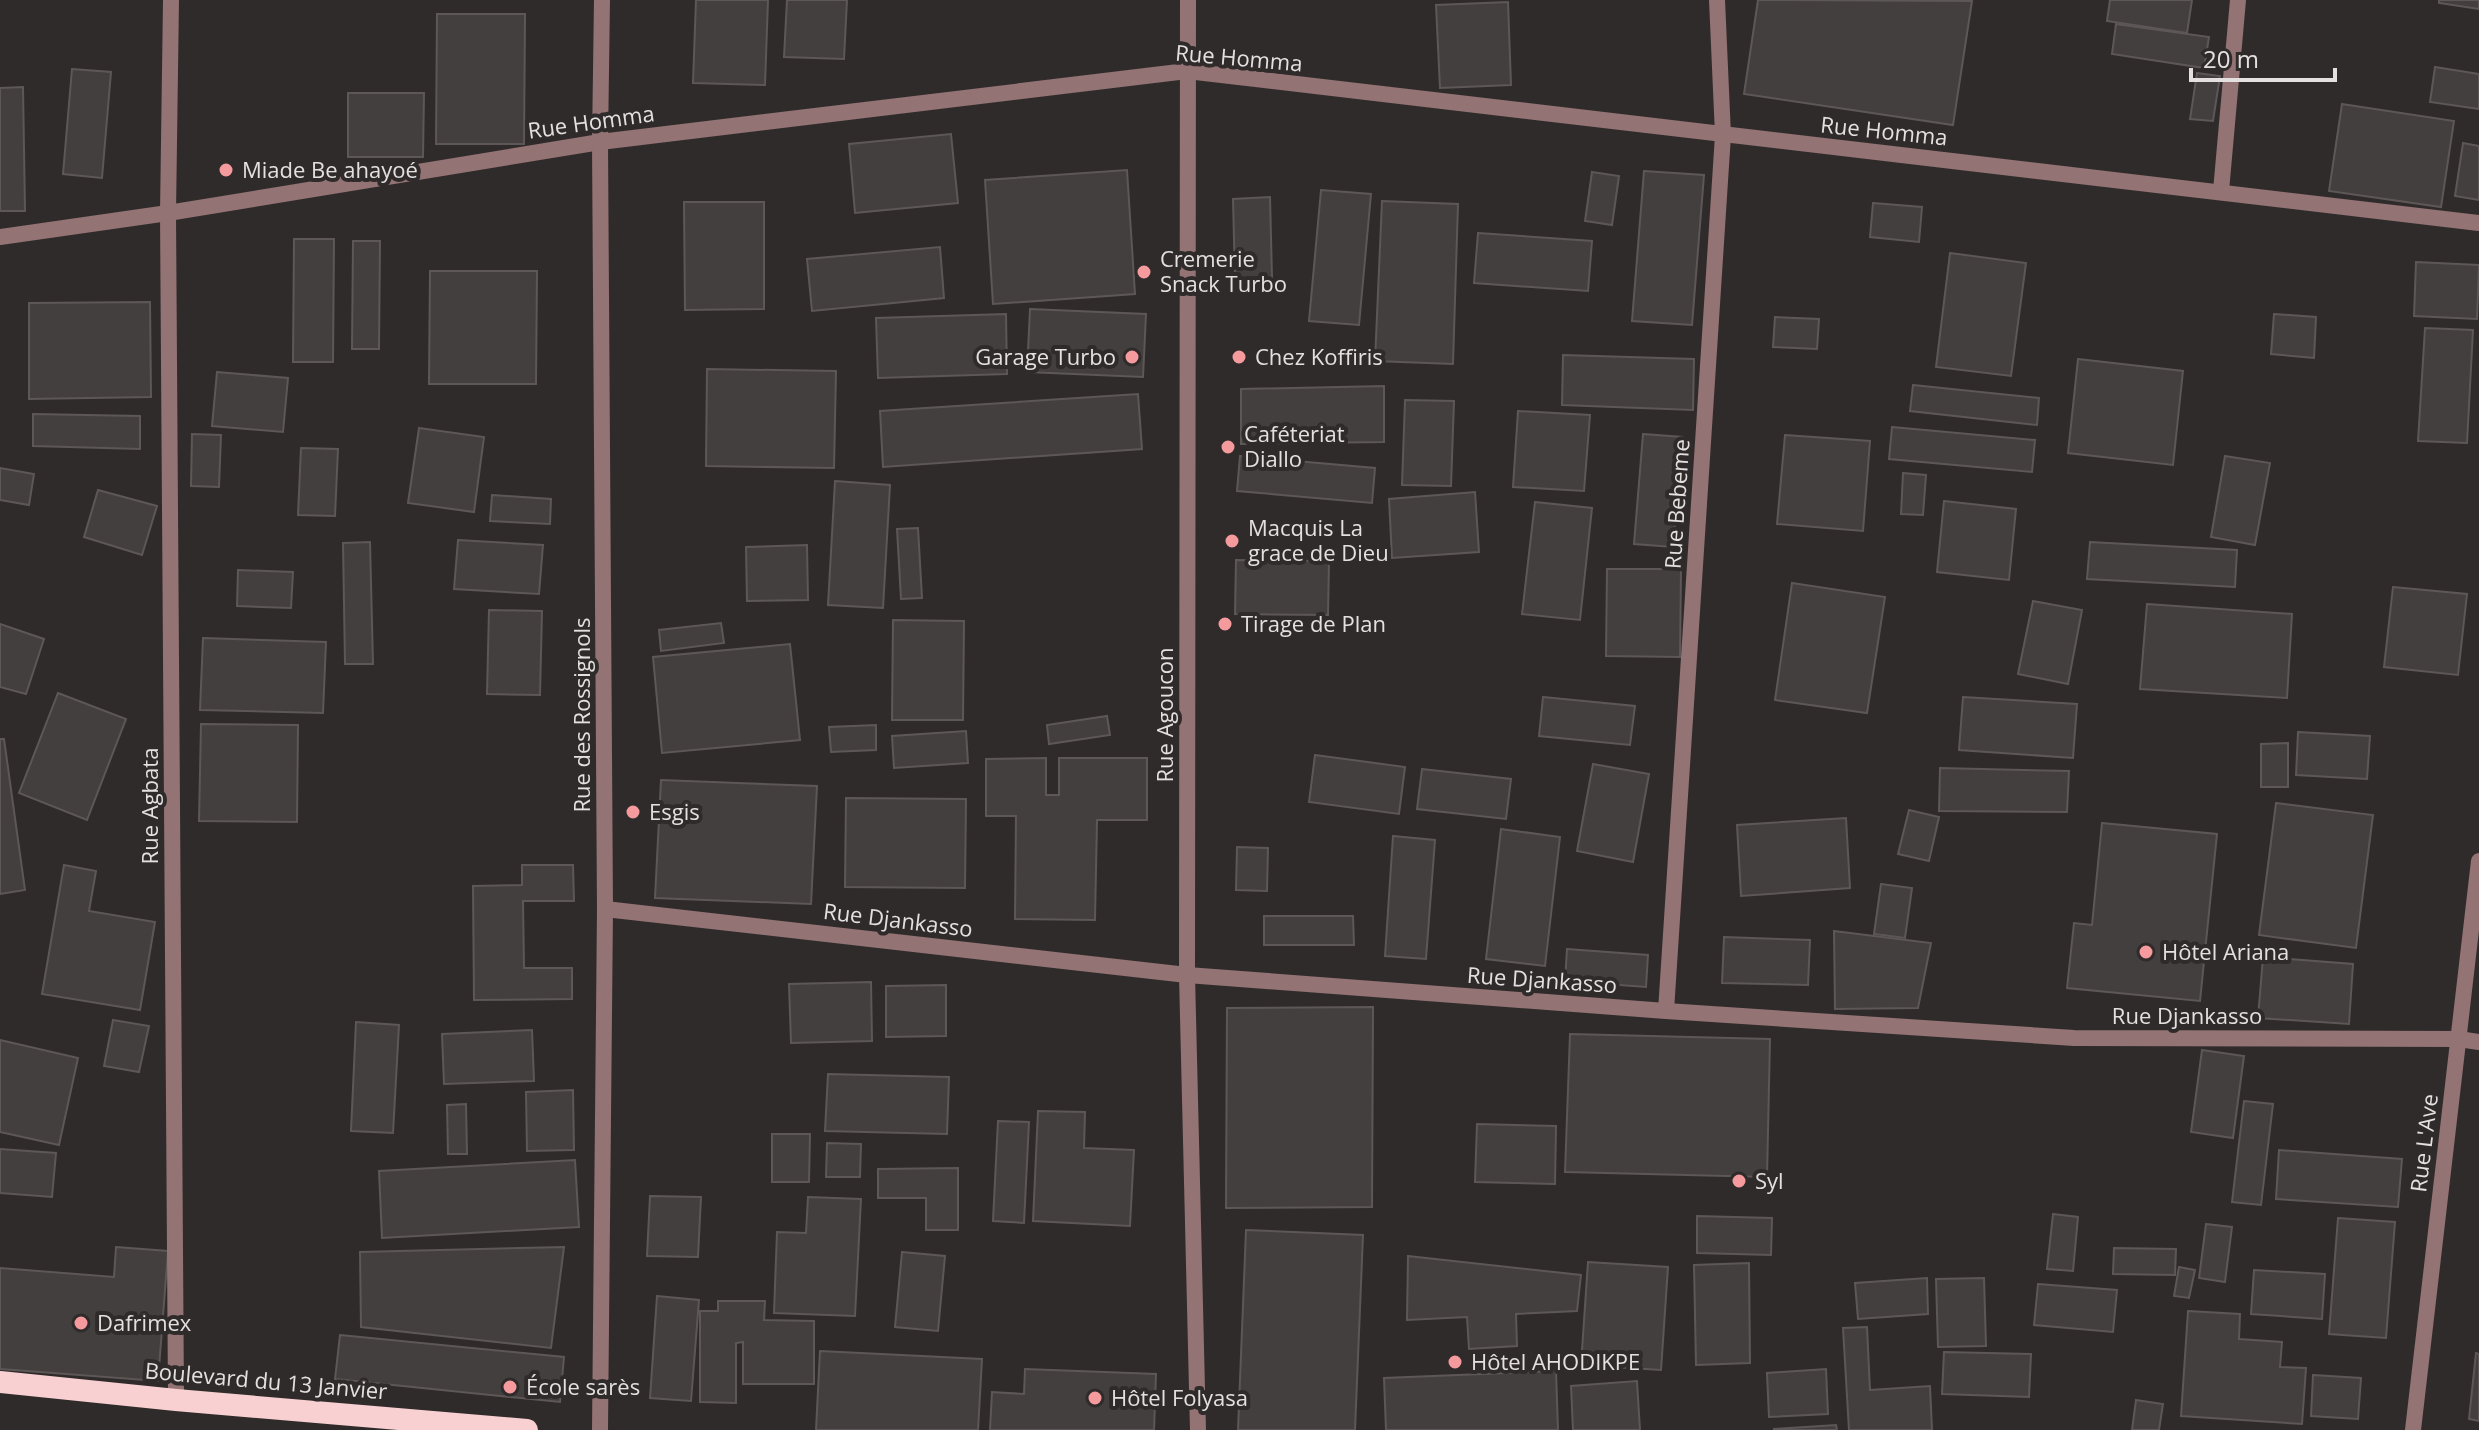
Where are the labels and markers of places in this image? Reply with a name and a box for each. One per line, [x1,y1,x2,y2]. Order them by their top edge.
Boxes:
place label: Miade Be ahayoé [242,154,418,184]
marker: Miade Be ahayoé [217,161,235,179]
place label: Cremerie Snack Turbo [1160,243,1287,298]
marker: Cremerie Snack Turbo [1135,263,1153,281]
place label: Garage Turbo [975,341,1116,371]
place label: Chez Koffiris [1255,341,1383,371]
marker: Garage Turbo [1123,348,1141,366]
marker: Chez Koffiris [1230,348,1248,366]
place label: Caféteriat Diallo [1244,418,1345,473]
marker: Caféteriat Diallo [1219,438,1237,456]
place label: Macquis La grace de Dieu [1248,512,1389,567]
marker: Macquis La grace de Dieu [1223,532,1241,550]
place label: Tirage de Plan [1241,608,1386,638]
marker: Tirage de Plan [1216,615,1234,633]
place label: Esgis [649,796,700,826]
marker: Esgis [624,803,642,821]
place label: Hôtel Ariana [2162,936,2289,966]
marker: Hôtel Ariana [2137,943,2155,961]
place label: Syl [1755,1165,1784,1195]
marker: Syl [1730,1172,1748,1190]
place label: Dafrimex [97,1307,192,1337]
marker: Dafrimex [72,1314,90,1332]
place label: Hôtel AHODIKPE [1471,1346,1640,1376]
marker: Hôtel AHODIKPE [1446,1353,1464,1371]
place label: École sarès [526,1371,640,1401]
marker: École sarès [501,1378,519,1396]
place label: Hôtel Folyasa [1111,1382,1248,1412]
marker: Hôtel Folyasa [1086,1389,1104,1407]

